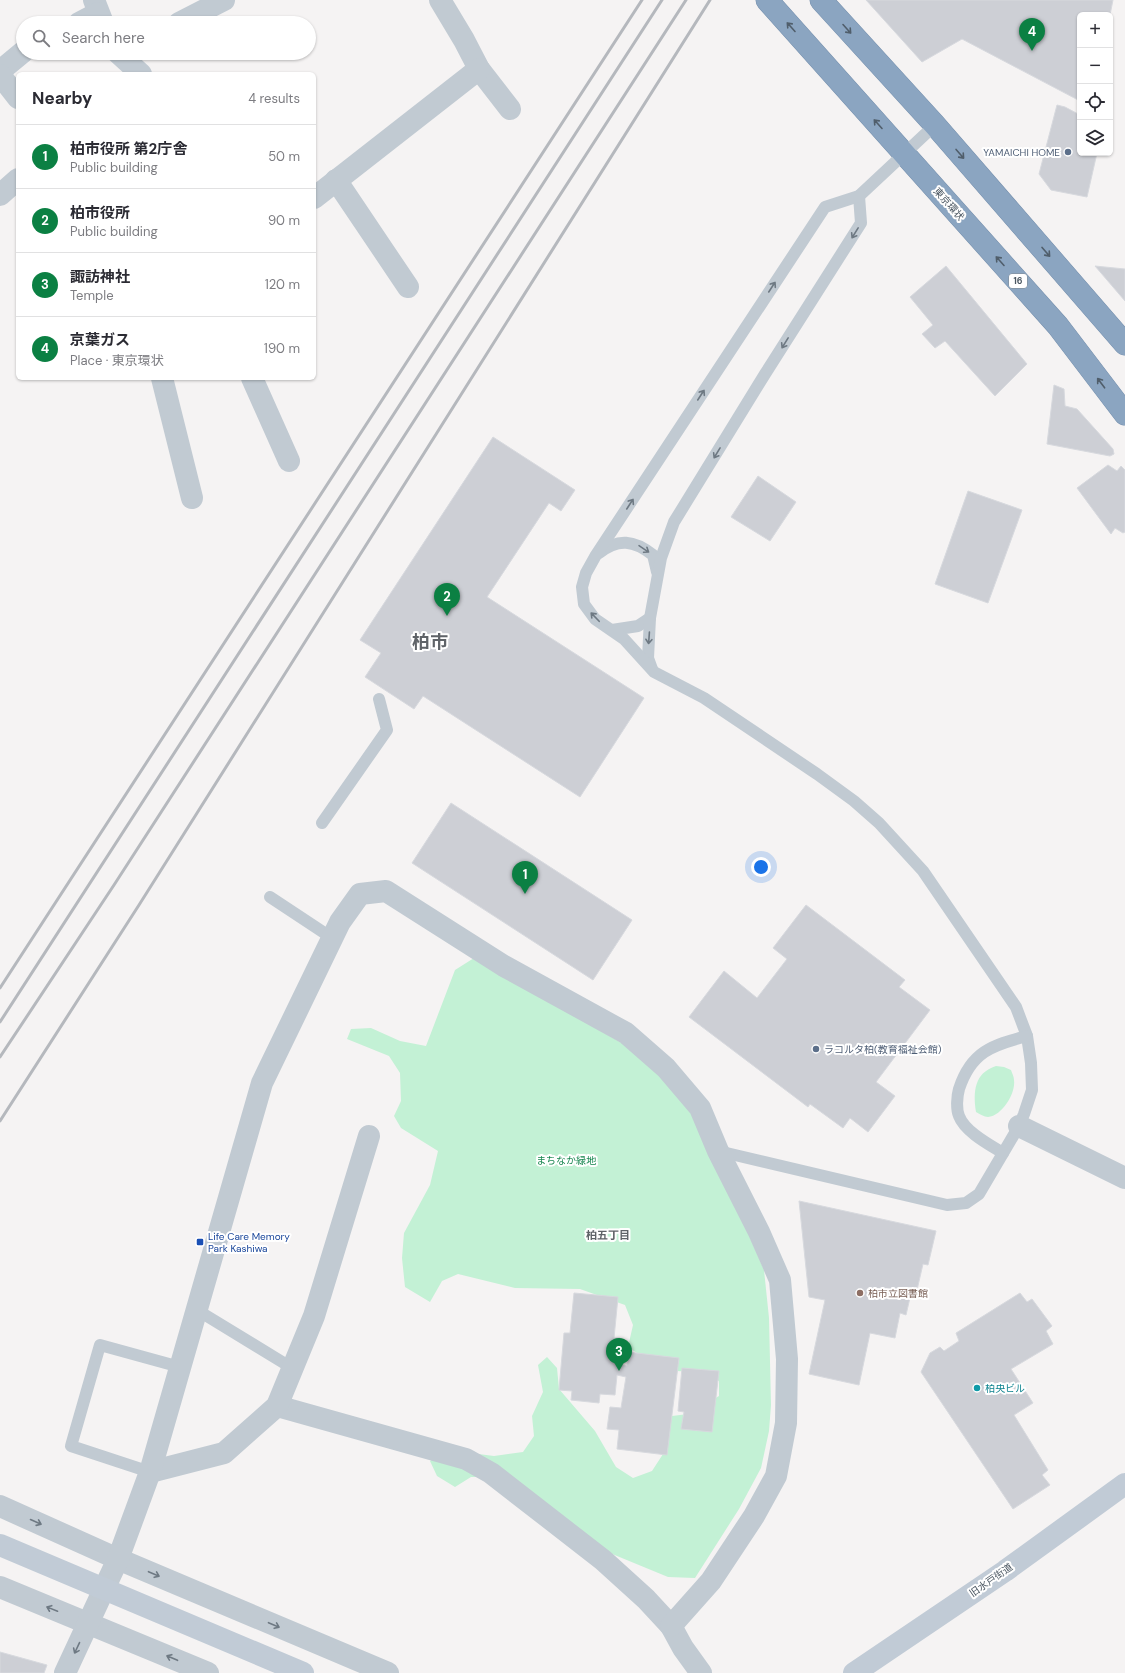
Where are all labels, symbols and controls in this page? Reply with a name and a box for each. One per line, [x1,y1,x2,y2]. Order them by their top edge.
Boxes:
map controls [1077,12,1113,156]
button: + [1077,12,1113,48]
search box [16,16,316,60]
pin: 4 [1019,18,1045,51]
one-way arrow [786,22,796,32]
one-way arrow [843,24,852,34]
icon: search [30,27,52,49]
text: Search here [62,28,145,48]
button: − [1077,48,1113,84]
button: locate [1077,84,1113,120]
text: Nearby [32,87,92,109]
text: 4 results [248,90,300,107]
one-way arrow [873,119,882,129]
button: layers [1077,120,1113,156]
text: 柏市役所 第2庁舎 [70,139,187,159]
place label: YAMAICHI HOME [983,146,1060,159]
marker: YAMAICHI HOME [1063,147,1073,157]
text: 1 [43,148,47,165]
text: 50 m [268,148,300,165]
one-way arrow [956,149,965,159]
text: Public building [70,159,158,176]
street label: 東京環状 [931,185,967,223]
text: 柏市役所 [70,203,130,223]
text: 2 [41,212,49,229]
text: 90 m [268,212,300,229]
text: Public building [70,223,158,240]
one-way arrow [850,227,858,239]
one-way arrow [1041,247,1050,257]
one-way arrow [996,256,1005,267]
text: 諏訪神社 [70,267,130,287]
road number: 16 [1009,274,1027,288]
text: 3 [41,276,49,293]
text: 120 m [265,276,300,293]
one-way arrow [768,282,776,293]
text: Temple [70,287,114,304]
text: 京葉ガス [70,330,130,350]
one-way arrow [781,337,789,348]
text: 4 [41,340,49,357]
text: 190 m [264,340,300,357]
text: Place · 東京環状 [70,352,164,369]
one-way arrow [1097,377,1106,388]
one-way arrow [697,390,705,401]
one-way arrow [712,447,720,459]
one-way arrow [626,498,634,510]
one-way arrow [639,545,650,553]
pin: 2 [434,583,460,616]
one-way arrow [590,612,599,622]
district label: 柏市 [412,630,448,654]
one-way arrow [645,631,652,644]
your location [751,857,771,877]
pin: 1 [512,861,538,894]
place label: ラコルタ柏(教育福祉会館) [824,1043,942,1056]
marker: ラコルタ柏(教育福祉会館) [811,1044,821,1054]
park label: まちなか緑地 [536,1154,597,1167]
district label: 柏五丁目 [586,1228,630,1242]
place label: Life Care Memory Park Kashiwa [208,1230,290,1255]
marker: Life Care Memory Park Kashiwa [195,1237,205,1247]
place label: 柏市立図書館 [868,1287,928,1300]
marker: 柏市立図書館 [855,1288,865,1298]
pin: 3 [606,1338,632,1371]
place label: 柏央ビル [985,1382,1025,1395]
marker: 柏央ビル [972,1383,982,1393]
one-way arrow [29,1519,41,1526]
street label: 旧水戸街道 [967,1560,1015,1600]
one-way arrow [148,1571,160,1579]
one-way arrow [46,1604,58,1612]
one-way arrow [268,1622,280,1629]
one-way arrow [72,1642,80,1654]
one-way arrow [166,1654,178,1661]

